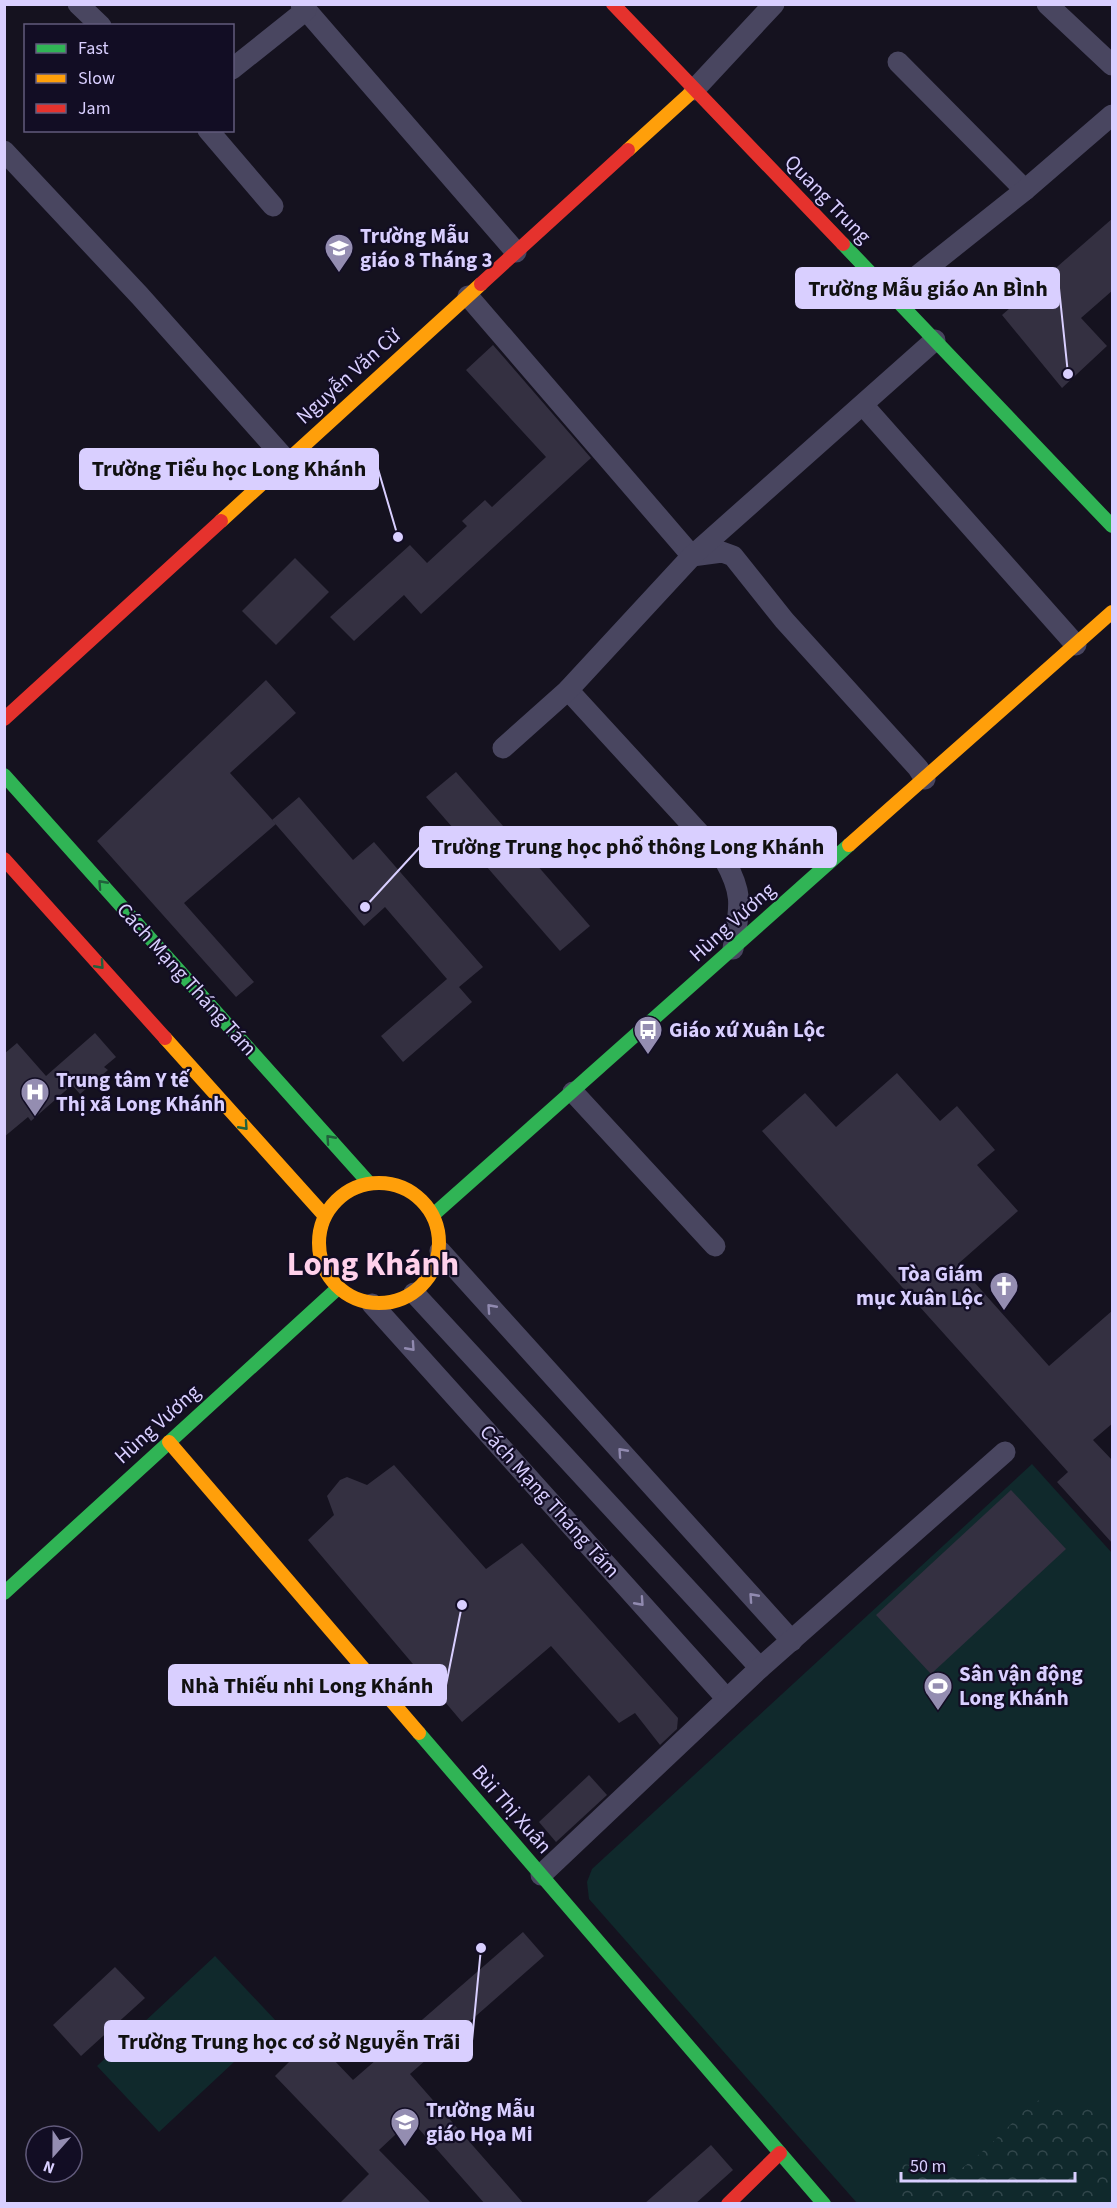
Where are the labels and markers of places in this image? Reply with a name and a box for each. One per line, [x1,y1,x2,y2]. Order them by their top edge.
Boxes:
place label: Trường Mẫu giáo 8 Tháng 3 [360,221,492,275]
school or university icon: Trường Mẫu giáo 8 Tháng 3 [323,232,355,274]
callout: Trường Mẫu giáo An BÌnh [796,268,1059,308]
callout: Trường Tiểu học Long Khánh [80,449,378,489]
callout: Trường Trung học phổ thông Long Khánh [420,827,836,867]
bus stop icon: Giáo xứ Xuân Lộc [632,1014,664,1056]
place label: Giáo xứ Xuân Lộc [669,1015,825,1045]
place label: Trung tâm Y tế Thị xã Long Khánh [56,1065,225,1119]
hospital icon: Trung tâm Y tế Thị xã Long Khánh [19,1076,51,1118]
place label: Tòa Giám mục Xuân Lộc [856,1259,983,1313]
church icon: Tòa Giám mục Xuân Lộc [988,1270,1020,1312]
place label: Sân vận động Long Khánh [959,1659,1083,1713]
callout: Nhà Thiếu nhi Long Khánh [169,1665,446,1705]
sports icon: Sân vận động Long Khánh [922,1670,954,1712]
callout: Trường Trung học cơ sở Nguyễn Trãi [105,2021,472,2061]
place label: Trường Mẫu giáo Họa Mi [426,2095,535,2149]
school or university icon: Trường Mẫu giáo Họa Mi [389,2106,421,2148]

